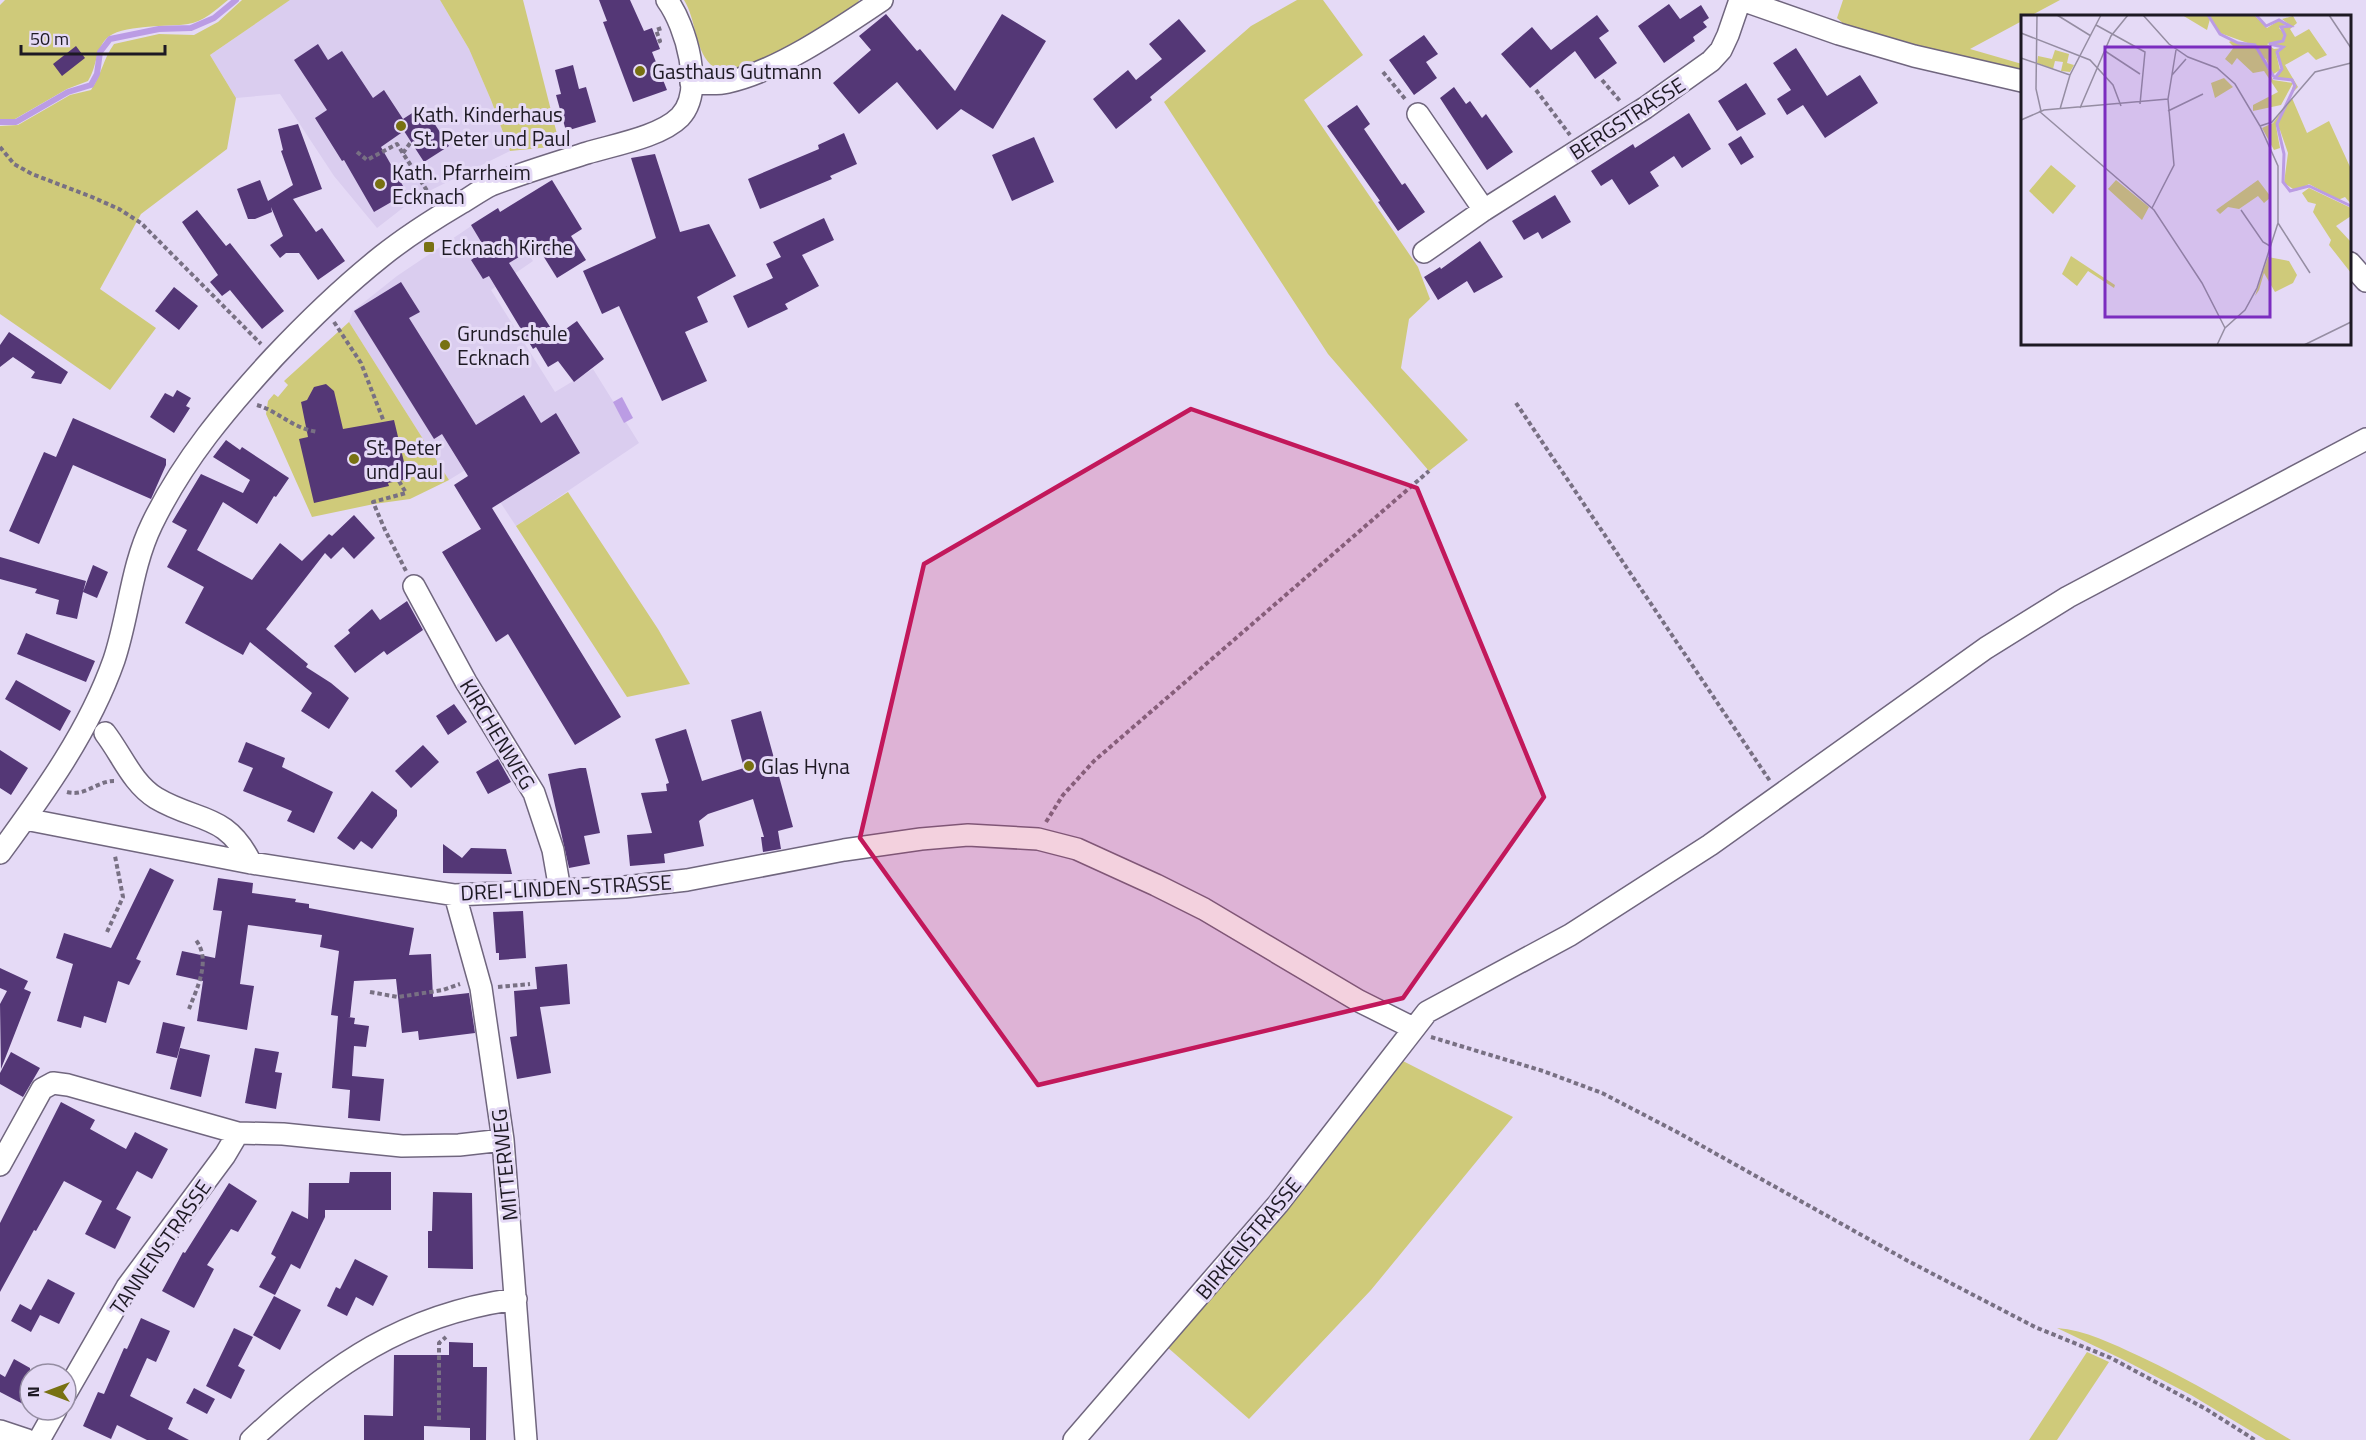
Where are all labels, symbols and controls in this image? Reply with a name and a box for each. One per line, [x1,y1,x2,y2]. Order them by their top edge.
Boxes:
inset map [2021,15,2351,345]
scale bar [21,18,165,56]
text: 50 m [30,25,69,52]
place label: Gasthaus Gutmann [652,55,822,87]
marker: Gasthaus Gutmann [633,64,647,78]
street label: BERGSTRASSE [1563,69,1691,167]
place label: Kath. Kinderhaus St. Peter und Paul [413,98,571,154]
marker: Kath. Kinderhaus St. Peter und Paul [394,119,408,133]
place label: Kath. Pfarrheim Ecknach [392,156,531,212]
marker: Kath. Pfarrheim Ecknach [373,177,387,191]
place label: Ecknach Kirche [441,231,573,263]
marker: Ecknach Kirche [422,240,436,254]
place label: Grundschule Ecknach [457,317,568,373]
marker: Grundschule Ecknach [438,338,452,352]
place label: St. Peter und Paul [366,431,443,487]
marker: St. Peter und Paul [347,452,361,466]
street label: KIRCHENWEG [452,672,544,796]
place label: Glas Hyna [761,750,850,782]
marker: Glas Hyna [742,759,756,773]
street label: DREI-LINDEN-STRASSE [459,865,673,909]
street label: MITTERWEG [482,1107,526,1223]
street label: BIRKENSTRASSE [1187,1170,1309,1306]
street label: TANNENSTRASSE [101,1173,219,1321]
north arrow [18,1362,78,1422]
text: N [21,1386,45,1398]

